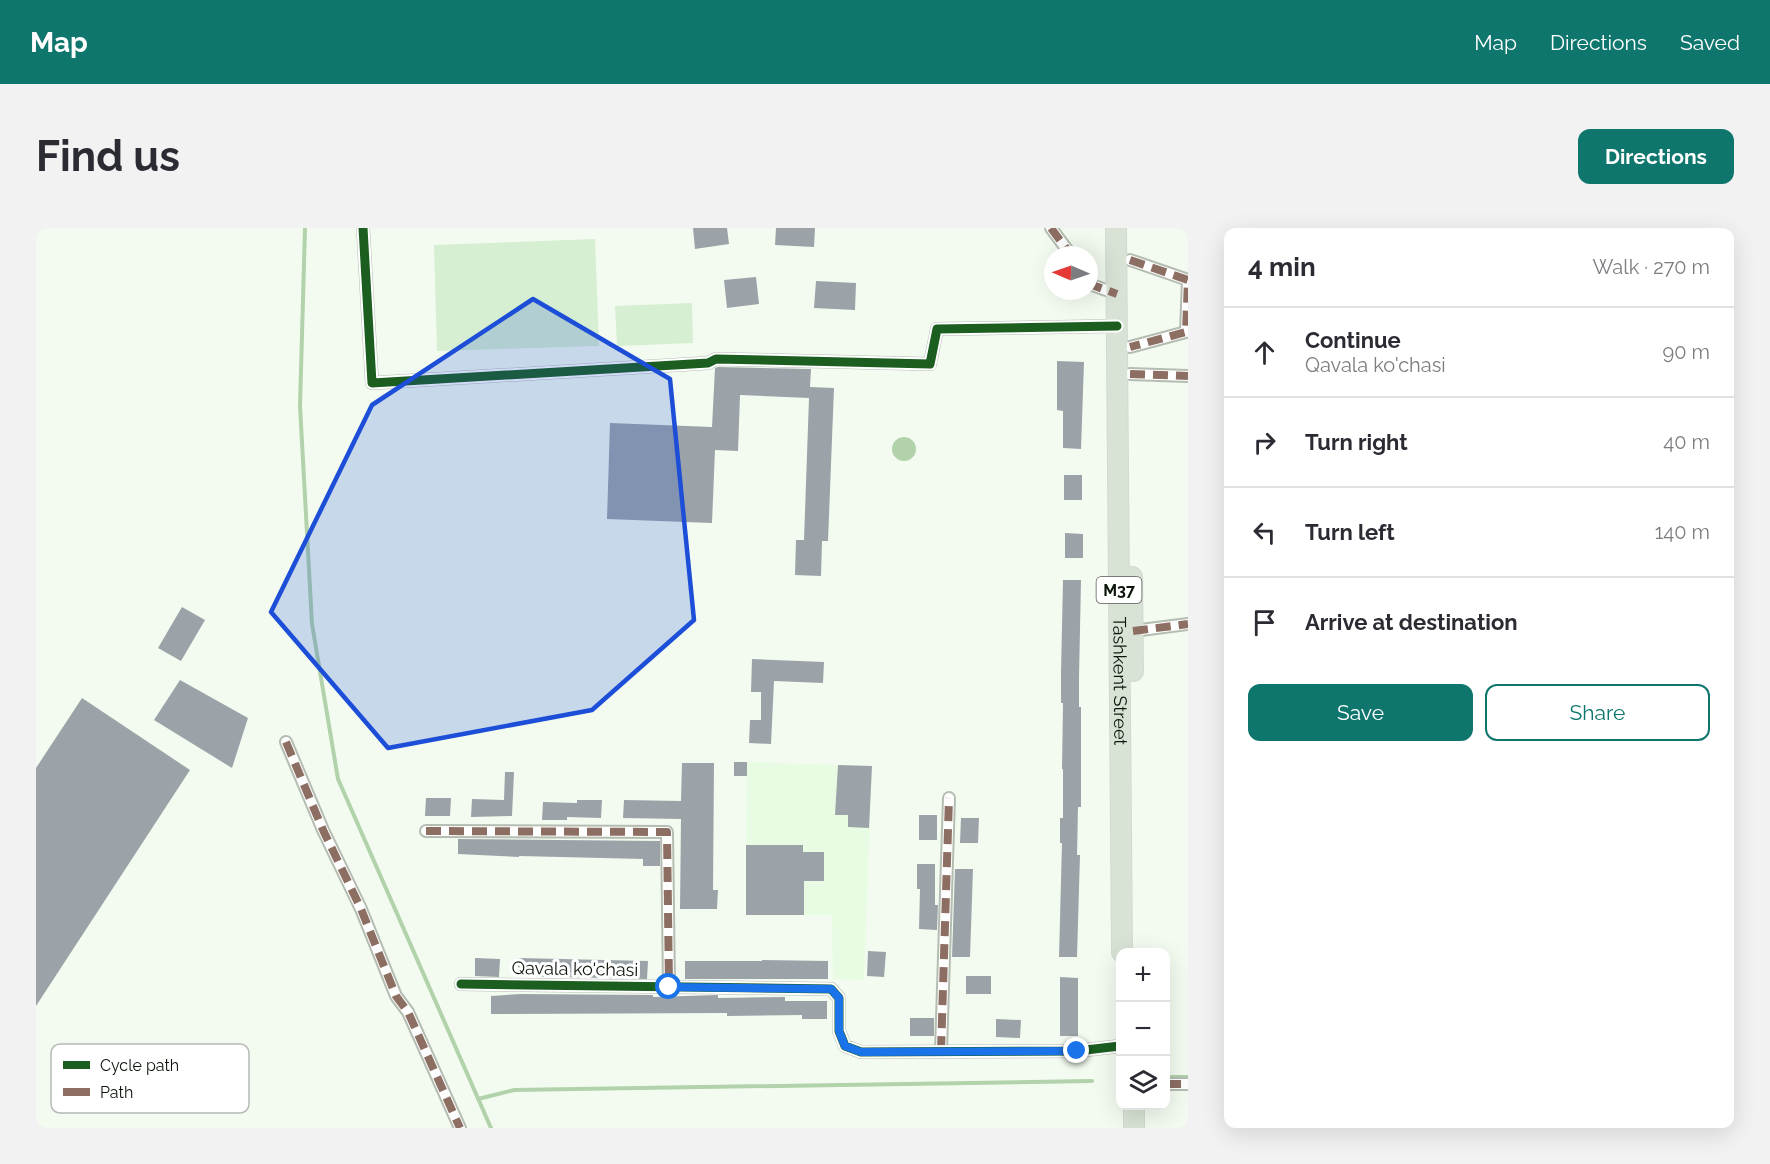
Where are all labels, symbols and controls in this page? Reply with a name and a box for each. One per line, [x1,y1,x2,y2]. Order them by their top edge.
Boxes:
text: Map [30,26,88,59]
text: Map [1474,30,1517,55]
text: Directions [1550,30,1647,55]
text: Saved [1680,30,1740,55]
button: Directions [1578,129,1734,184]
text: Find us [36,132,180,181]
north arrow [1044,246,1098,300]
text: 4 min [1248,252,1316,282]
text: Walk · 270 m [1592,255,1710,279]
text: Continue [1305,327,1401,353]
icon: ahead [1248,336,1281,369]
text: 90 m [1663,340,1710,364]
text: Qavala ko'chasi [1305,353,1446,377]
icon: right [1248,426,1281,459]
text: Turn right [1305,429,1408,455]
text: 40 m [1663,430,1710,454]
icon: left [1248,516,1281,549]
text: Turn left [1305,519,1395,545]
text: 140 m [1655,520,1710,544]
road number: M37 [1096,577,1142,603]
icon: arrive [1248,606,1281,639]
text: Arrive at destination [1305,609,1518,635]
street label: Tashkent Street [1109,617,1131,745]
button: Save [1248,684,1473,741]
button: Share [1485,684,1710,741]
map controls [1116,948,1170,1110]
button: + [1116,948,1170,1002]
street label: Qavala ko'chasi [512,957,638,980]
route start [655,973,681,999]
button: − [1116,1002,1170,1056]
route end [1063,1037,1089,1063]
legend [51,1044,249,1113]
text: Cycle path [100,1056,179,1075]
button: layers [1116,1056,1170,1110]
text: Path [100,1083,133,1102]

